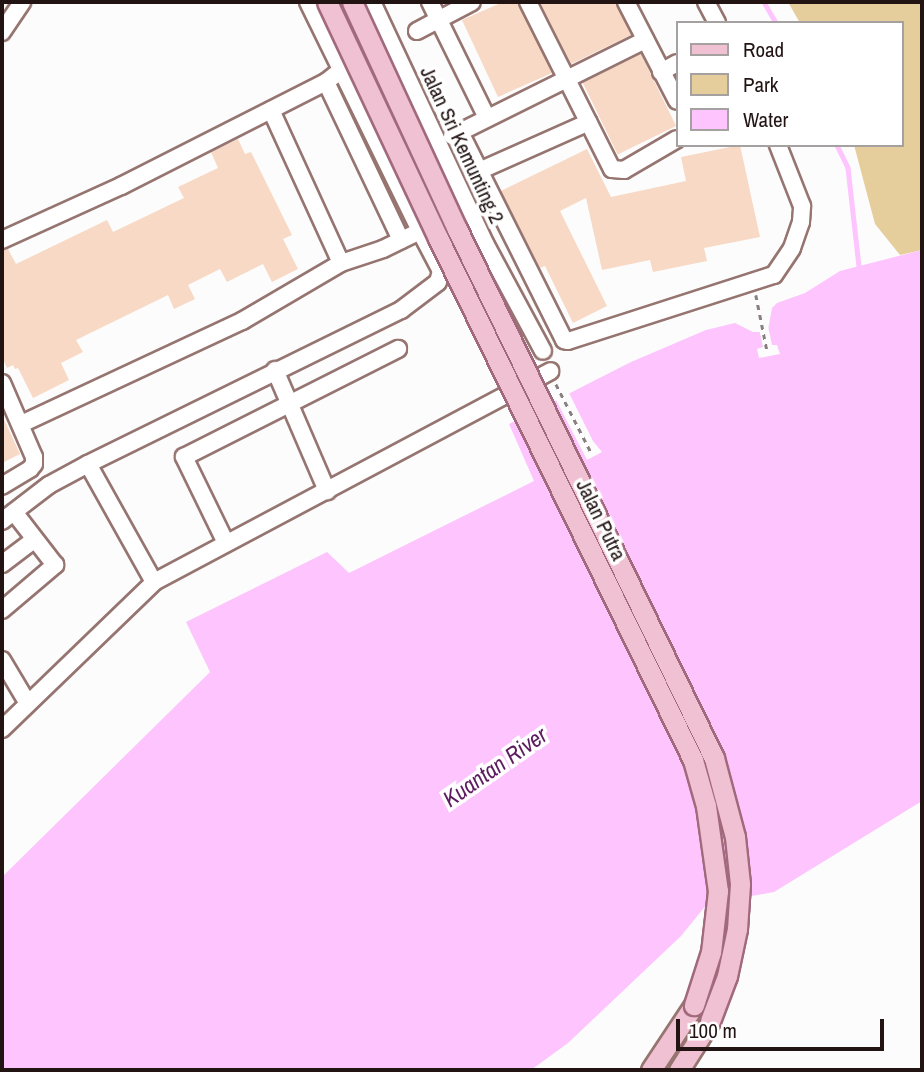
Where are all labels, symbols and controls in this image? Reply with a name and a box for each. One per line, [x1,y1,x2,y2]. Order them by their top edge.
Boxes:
legend [676,21,903,147]
text: Road [743,35,784,64]
street label: Jalan Sri Kemunting 2 [415,62,509,228]
text: Park [743,70,778,99]
text: Water [743,105,788,134]
street label: Jalan Putra [571,475,631,565]
water label: Kuantan River [438,721,552,813]
scale bar [679,1006,887,1050]
text: 100 m [689,1016,737,1045]

